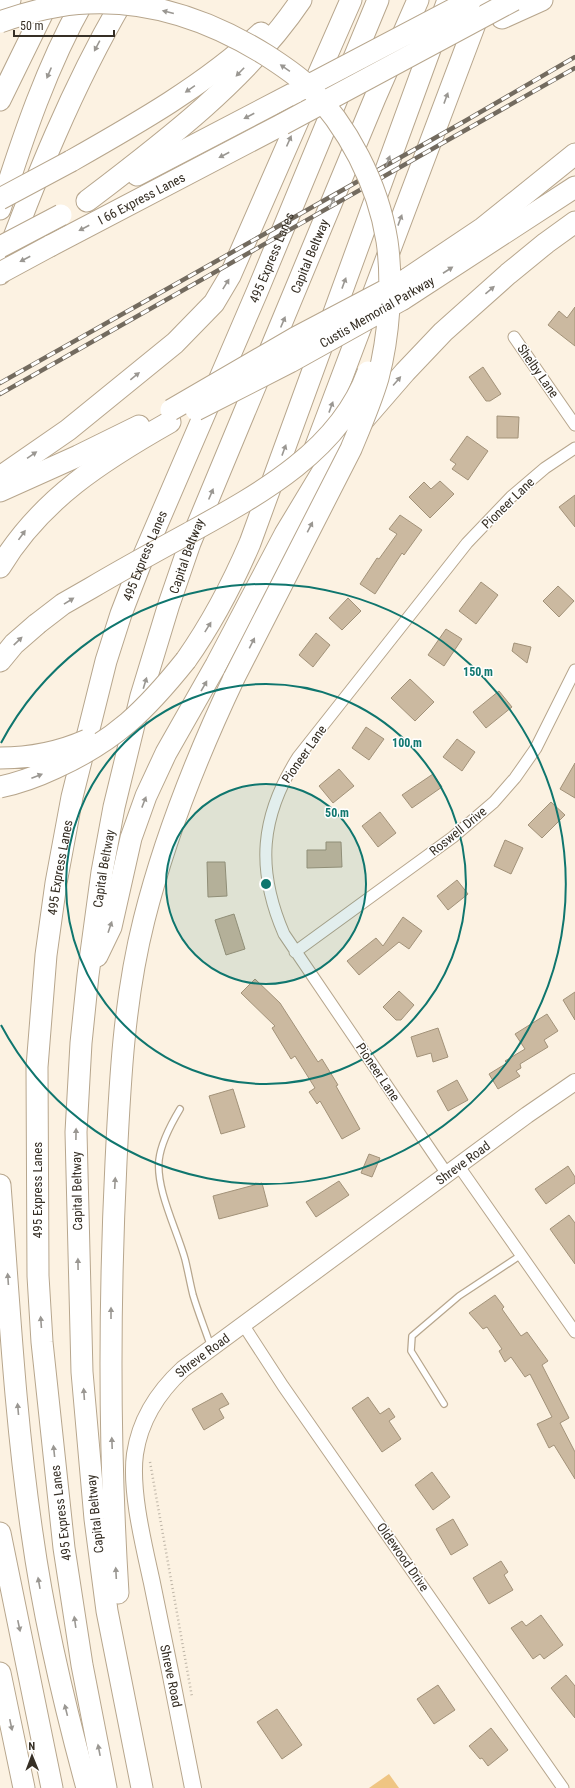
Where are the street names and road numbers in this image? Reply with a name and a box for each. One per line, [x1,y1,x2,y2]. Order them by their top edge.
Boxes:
street label: I 66 Express Lanes [95,169,187,227]
street label: 495 Express Lanes [246,210,297,305]
street label: Capital Beltway [287,216,332,296]
street label: Custis Memorial Parkway [317,273,437,351]
street label: Shelby Lane [514,341,562,401]
street label: Pioneer Lane [479,474,537,532]
street label: 495 Express Lanes [119,508,170,603]
street label: Capital Beltway [166,515,207,595]
street label: Pioneer Lane [279,722,329,786]
street label: Roswell Drive [427,804,489,858]
street label: 495 Express Lanes [44,818,75,916]
street label: Capital Beltway [90,828,117,909]
street label: Pioneer Lane [353,1040,403,1104]
street label: Shreve Road [433,1138,493,1187]
street label: 495 Express Lanes [30,1142,45,1238]
street label: Capital Beltway [69,1151,85,1231]
street label: Shreve Road [172,1330,232,1380]
street label: 495 Express Lanes [48,1464,74,1562]
street label: Capital Beltway [83,1473,107,1554]
street label: Oldewood Drive [374,1520,432,1594]
street label: Shreve Road [157,1643,185,1709]

